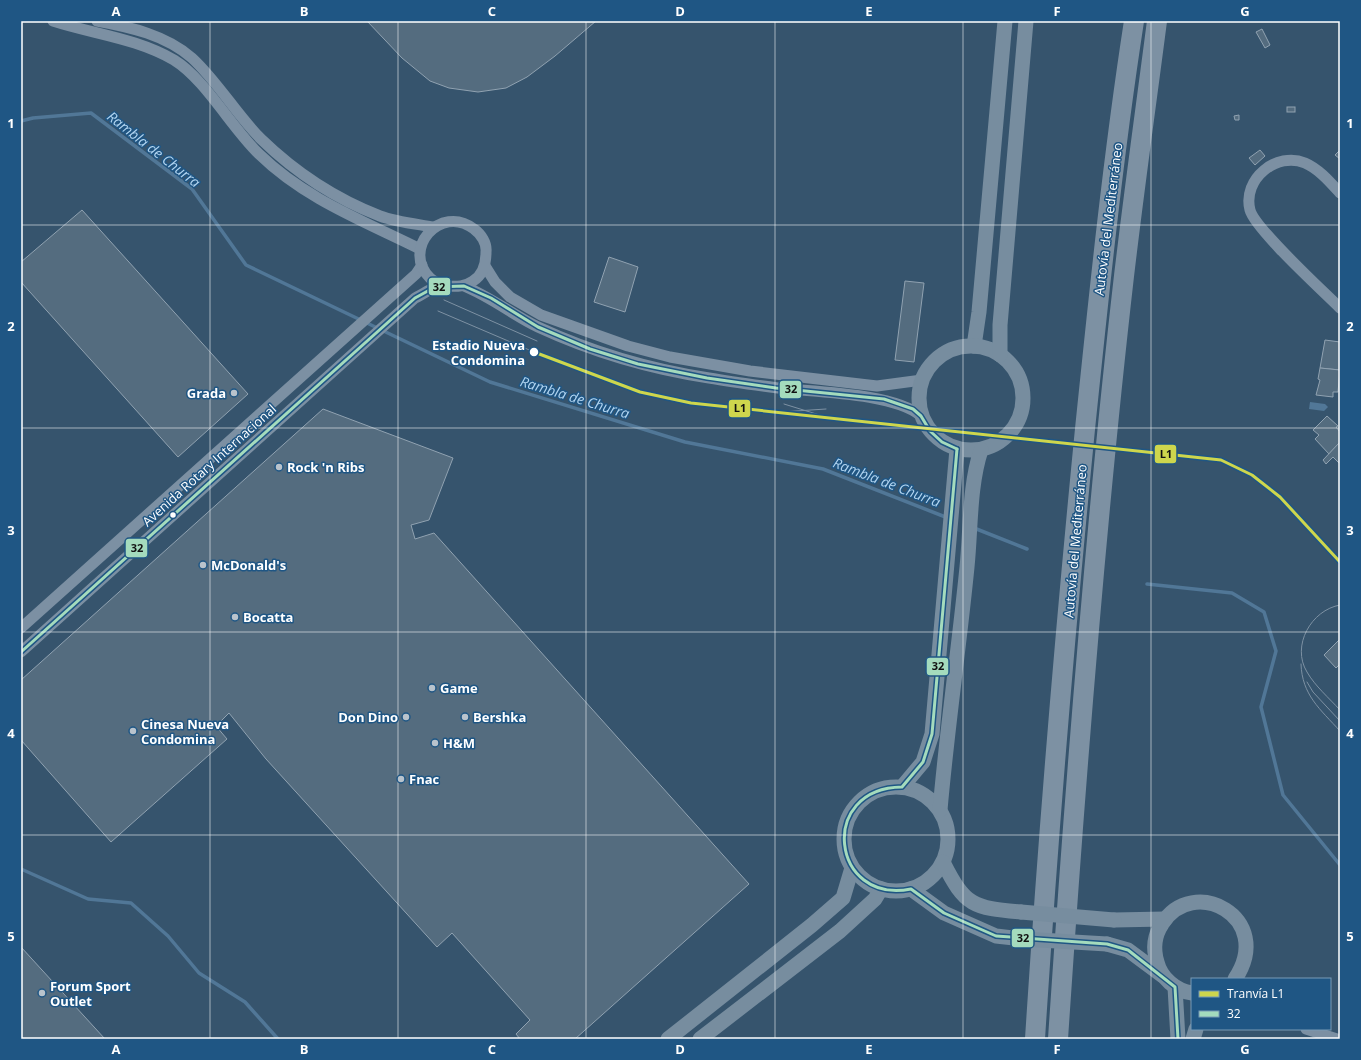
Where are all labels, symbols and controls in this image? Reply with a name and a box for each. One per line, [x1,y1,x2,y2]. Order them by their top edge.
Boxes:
text: A [112,2,121,20]
text: B [300,2,309,20]
text: C [488,2,496,20]
text: D [675,2,685,20]
text: E [865,2,873,20]
text: F [1053,2,1061,20]
text: G [1240,2,1250,20]
water label: Rambla de Churra [103,107,205,191]
text: 1 [7,114,15,132]
text: 1 [1346,114,1354,132]
street label: Autovía del Mediterráneo [1090,141,1126,297]
line badge: 32 [428,277,451,296]
text: 32 [433,279,445,294]
text: 2 [7,317,15,335]
text: 2 [1346,317,1354,335]
place label: Estadio Nueva Condomina [432,336,525,369]
marker: Estadio Nueva Condomina [528,346,540,358]
water label: Rambla de Churra [518,371,632,423]
line badge: 32 [779,380,802,399]
text: 32 [785,381,797,396]
place label: Grada [187,384,226,402]
marker: Grada [229,388,239,398]
line badge: L1 [728,399,751,418]
street label: Avenida Rotary Internacional [138,400,280,530]
text: L1 [734,400,746,415]
line badge: L1 [1154,444,1177,464]
text: L1 [1160,446,1172,461]
water label: Rambla de Churra [831,453,943,511]
place label: Rock 'n Ribs [287,458,364,476]
marker: Rock 'n Ribs [274,462,284,472]
street label: Autovía del Mediterráneo [1059,463,1091,619]
unlabelled marker [168,510,178,520]
text: 3 [7,521,15,539]
text: 3 [1346,521,1354,539]
line badge: 32 [125,538,148,558]
text: 32 [131,540,143,555]
place label: McDonald's [211,556,286,574]
marker: McDonald's [198,560,208,570]
place label: Bocatta [243,608,293,626]
marker: Bocatta [230,612,240,622]
line badge: 32 [926,657,949,676]
text: 32 [932,658,944,673]
place label: Game [440,679,478,697]
marker: Game [427,683,437,693]
place label: Don Dino [338,708,398,726]
place label: Bershka [473,708,526,726]
marker: Don Dino [401,712,411,722]
marker: Bershka [460,712,470,722]
place label: Cinesa Nueva Condomina [141,715,229,748]
text: 4 [7,724,15,742]
text: 4 [1346,724,1354,742]
marker: Cinesa Nueva Condomina [128,726,138,736]
place label: H&M [443,734,475,752]
marker: H&M [430,738,440,748]
place label: Fnac [409,770,440,788]
marker: Fnac [396,774,406,784]
text: 5 [7,927,15,945]
text: 5 [1346,927,1354,945]
line badge: 32 [1011,928,1034,948]
text: 32 [1017,930,1029,945]
place label: Forum Sport Outlet [50,977,131,1010]
legend [1191,978,1331,1030]
text: Tranvía L1 [1227,985,1284,1002]
marker: Forum Sport Outlet [37,988,47,998]
text: 32 [1227,1005,1241,1022]
text: A [112,1040,121,1058]
text: B [300,1040,309,1058]
text: C [488,1040,496,1058]
text: D [675,1040,685,1058]
text: E [865,1040,873,1058]
text: F [1053,1040,1061,1058]
text: G [1240,1040,1250,1058]

